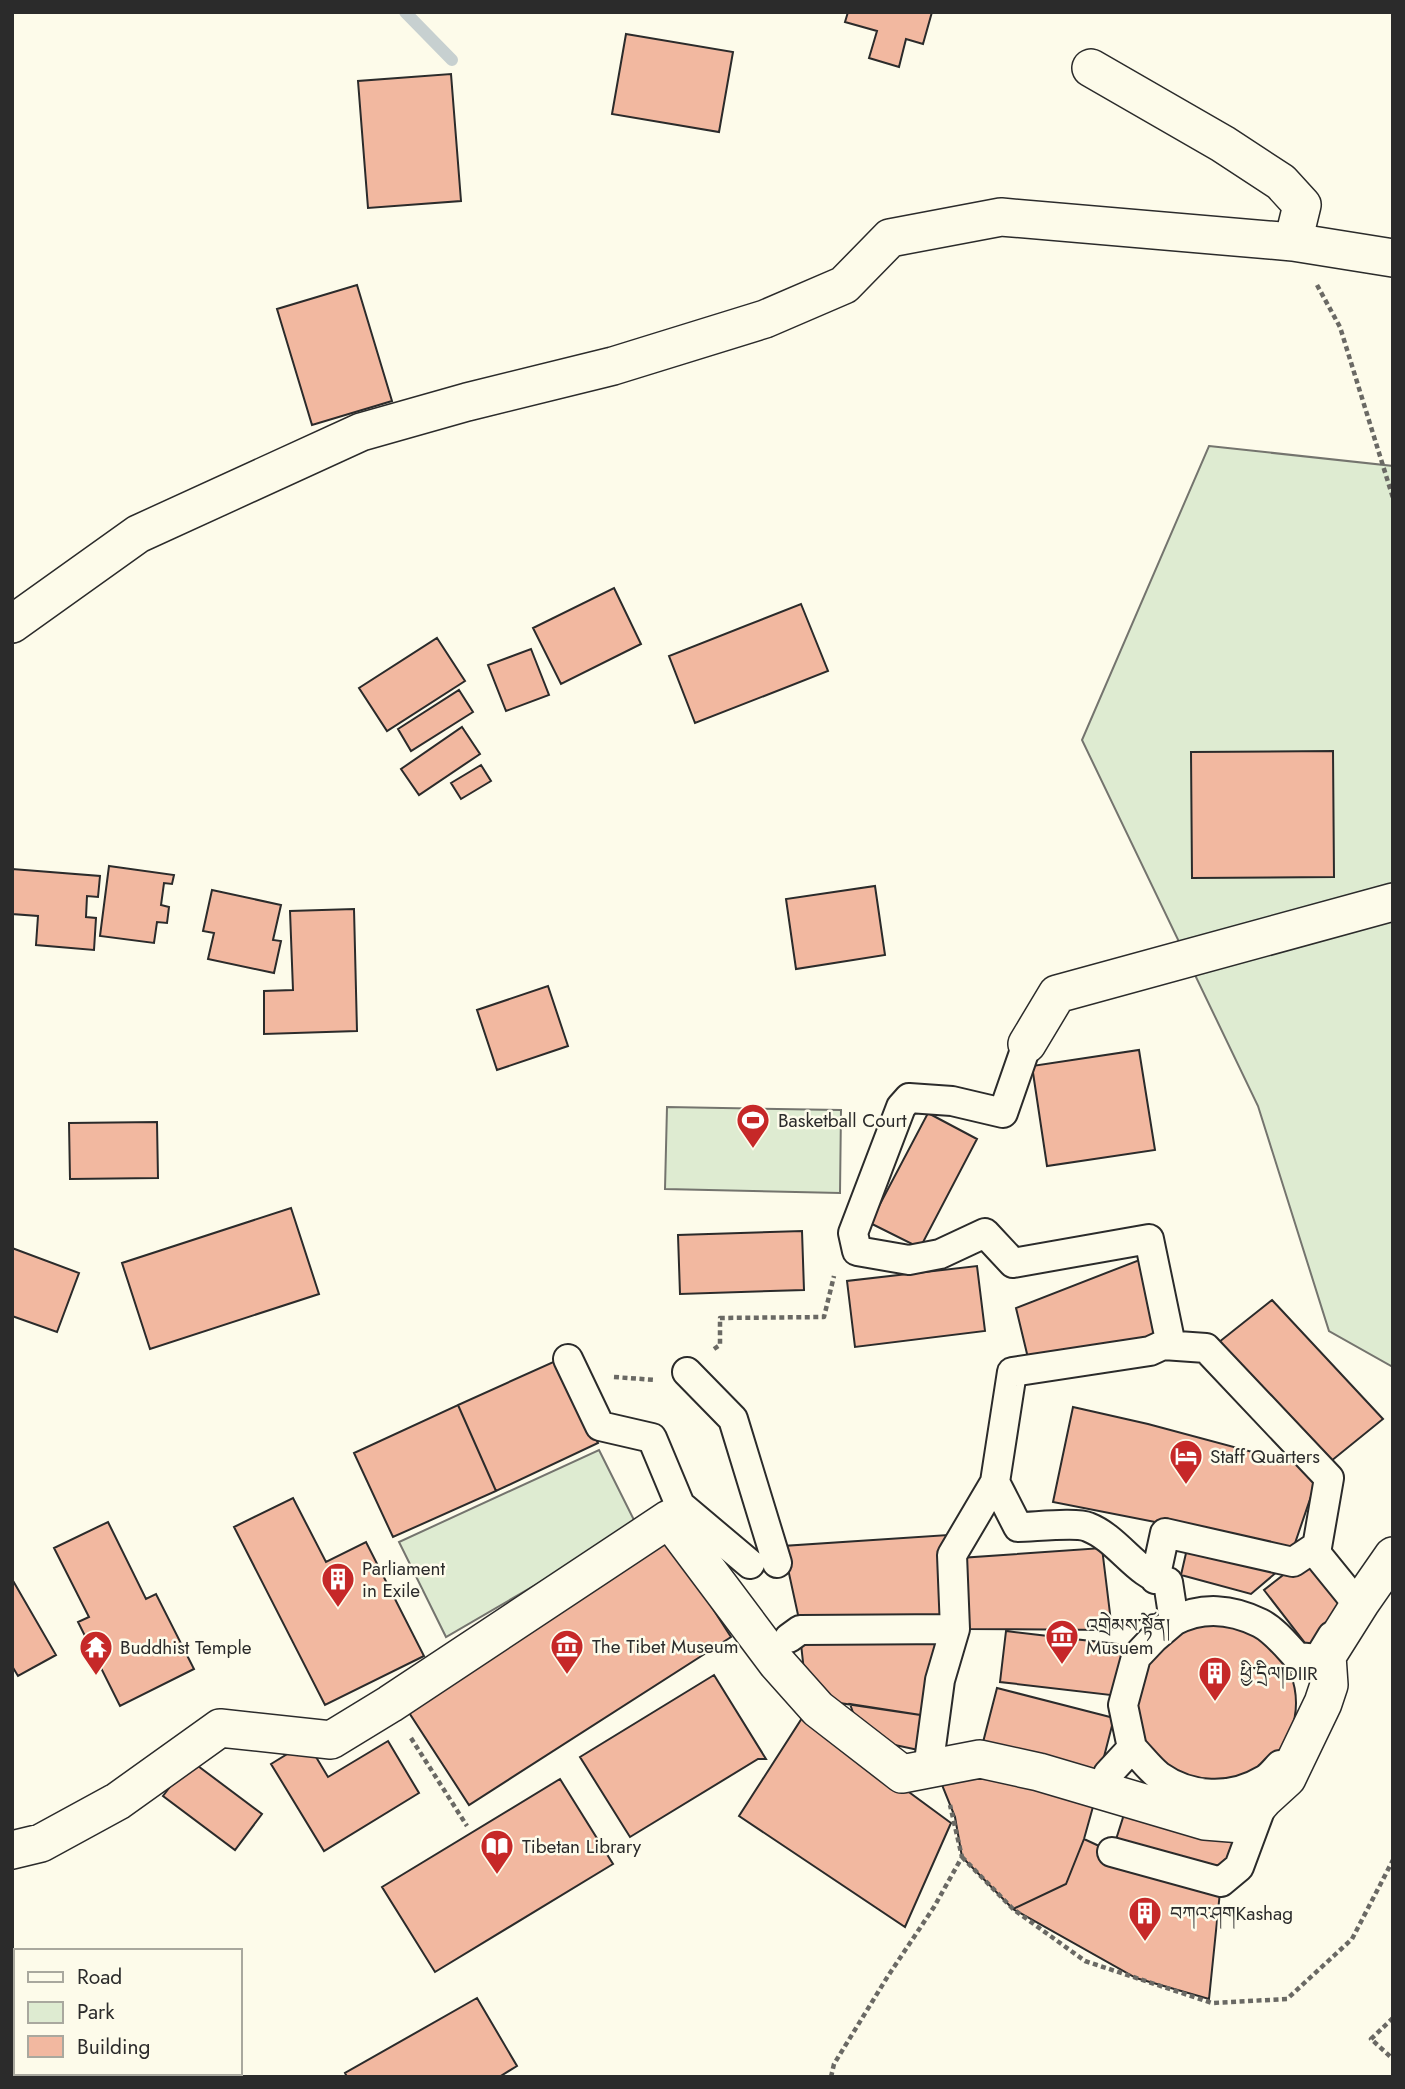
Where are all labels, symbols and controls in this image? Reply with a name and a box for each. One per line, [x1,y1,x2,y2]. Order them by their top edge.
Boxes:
sports icon: Basketball Court [734,1101,772,1150]
place label: Basketball Court [778,1107,907,1134]
hotel icon: Staff Quarters [1167,1437,1205,1486]
place label: Staff Quarters [1210,1443,1320,1470]
place label: Parliament in Exile [362,1555,446,1604]
building icon: Parliament in Exile [319,1560,357,1609]
place label: འགྲེམས་སྟོན། Musuem [1086,1611,1170,1661]
museum icon: འགྲེམས་སྟོན། Musuem [1043,1617,1081,1666]
museum icon: The Tibet Museum [548,1627,586,1676]
temple icon: Buddhist Temple [77,1628,115,1677]
place label: The Tibet Museum [592,1633,739,1660]
place label: Buddhist Temple [120,1634,252,1661]
building icon: ཕྱི་དྲིལ།DIIR [1196,1654,1234,1703]
place label: ཕྱི་དྲིལ།DIIR [1240,1659,1318,1689]
library icon: Tibetan Library [478,1827,516,1876]
place label: Tibetan Library [522,1833,642,1860]
building icon: བཀའ་ཤགKashag [1126,1894,1164,1943]
place label: བཀའ་ཤགKashag [1170,1900,1293,1929]
legend [14,1949,242,2075]
text: Road [77,1962,122,1992]
text: Park [77,1997,115,2027]
text: Building [77,2032,150,2062]

